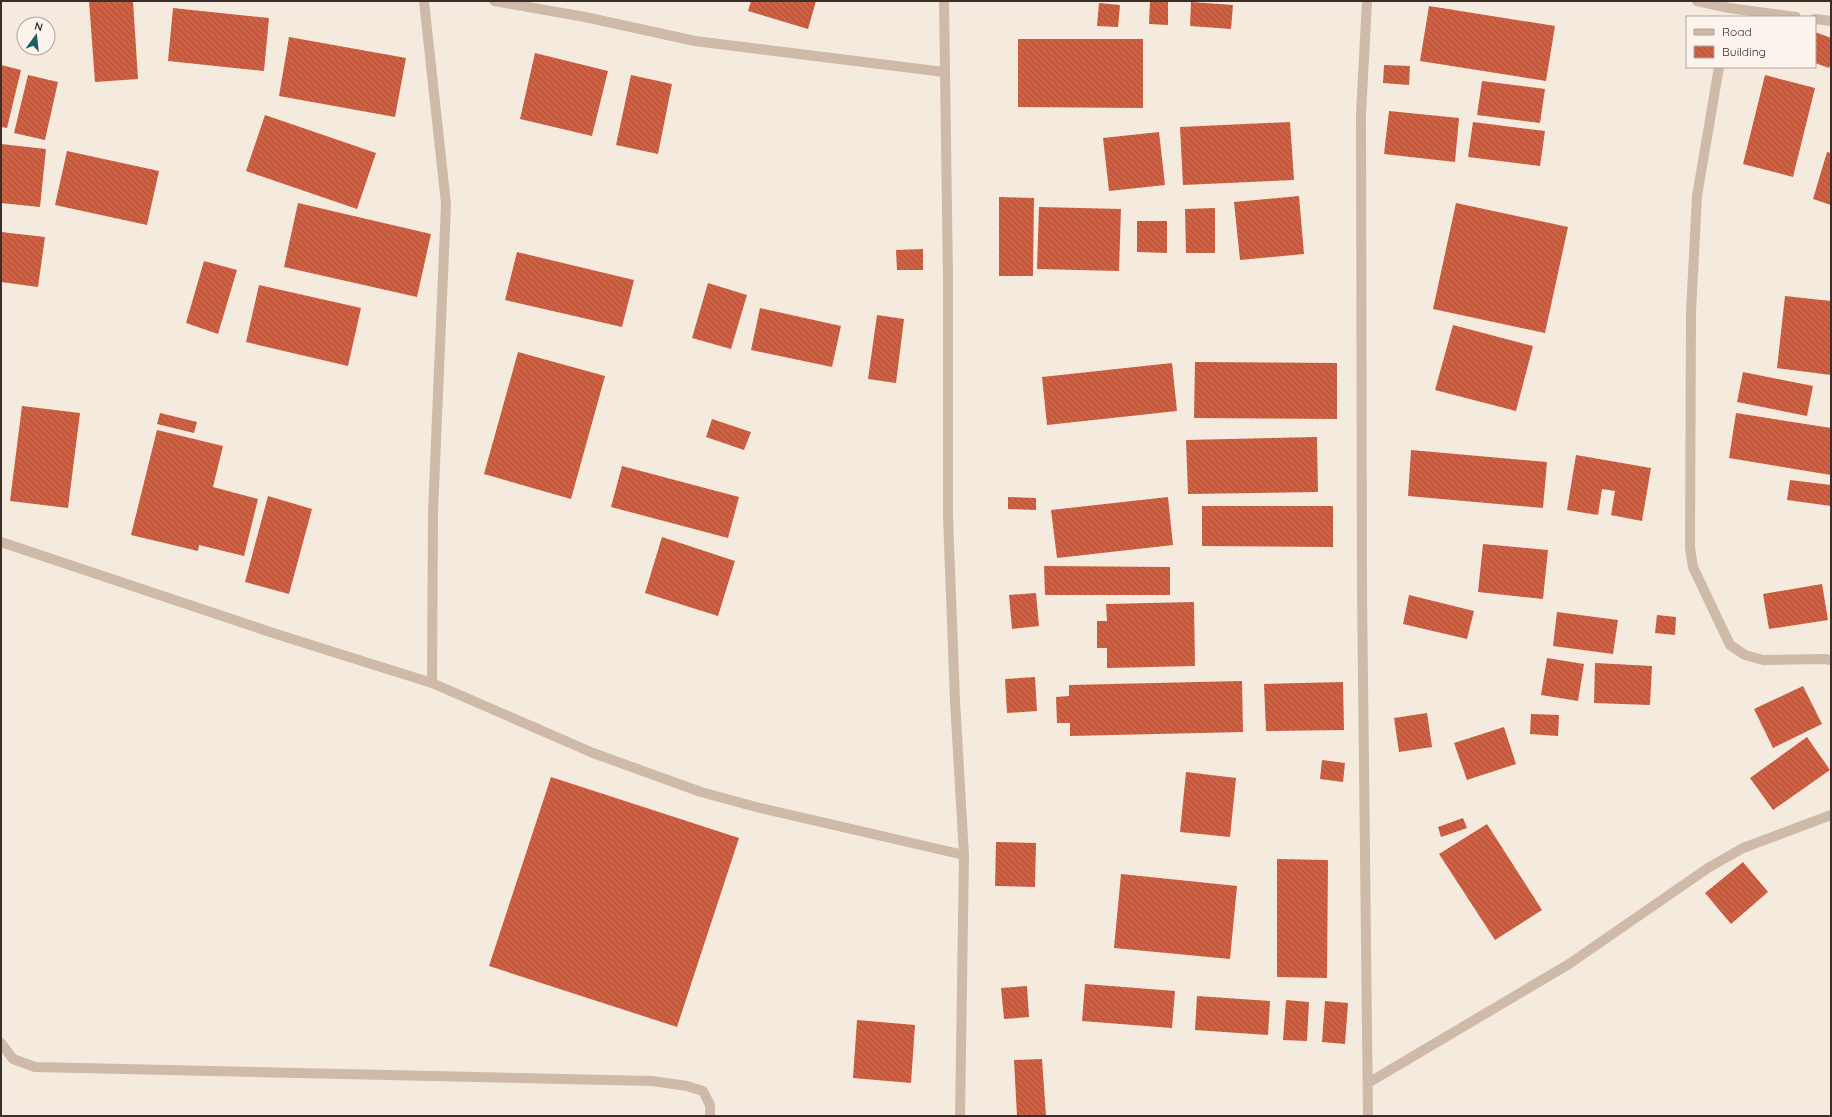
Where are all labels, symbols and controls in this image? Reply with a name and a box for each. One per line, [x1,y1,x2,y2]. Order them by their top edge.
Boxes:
north arrow [16,16,56,56]
legend [1686,16,1816,68]
text: N [33,19,44,34]
text: Road [1722,24,1752,39]
text: Building [1722,44,1766,59]

